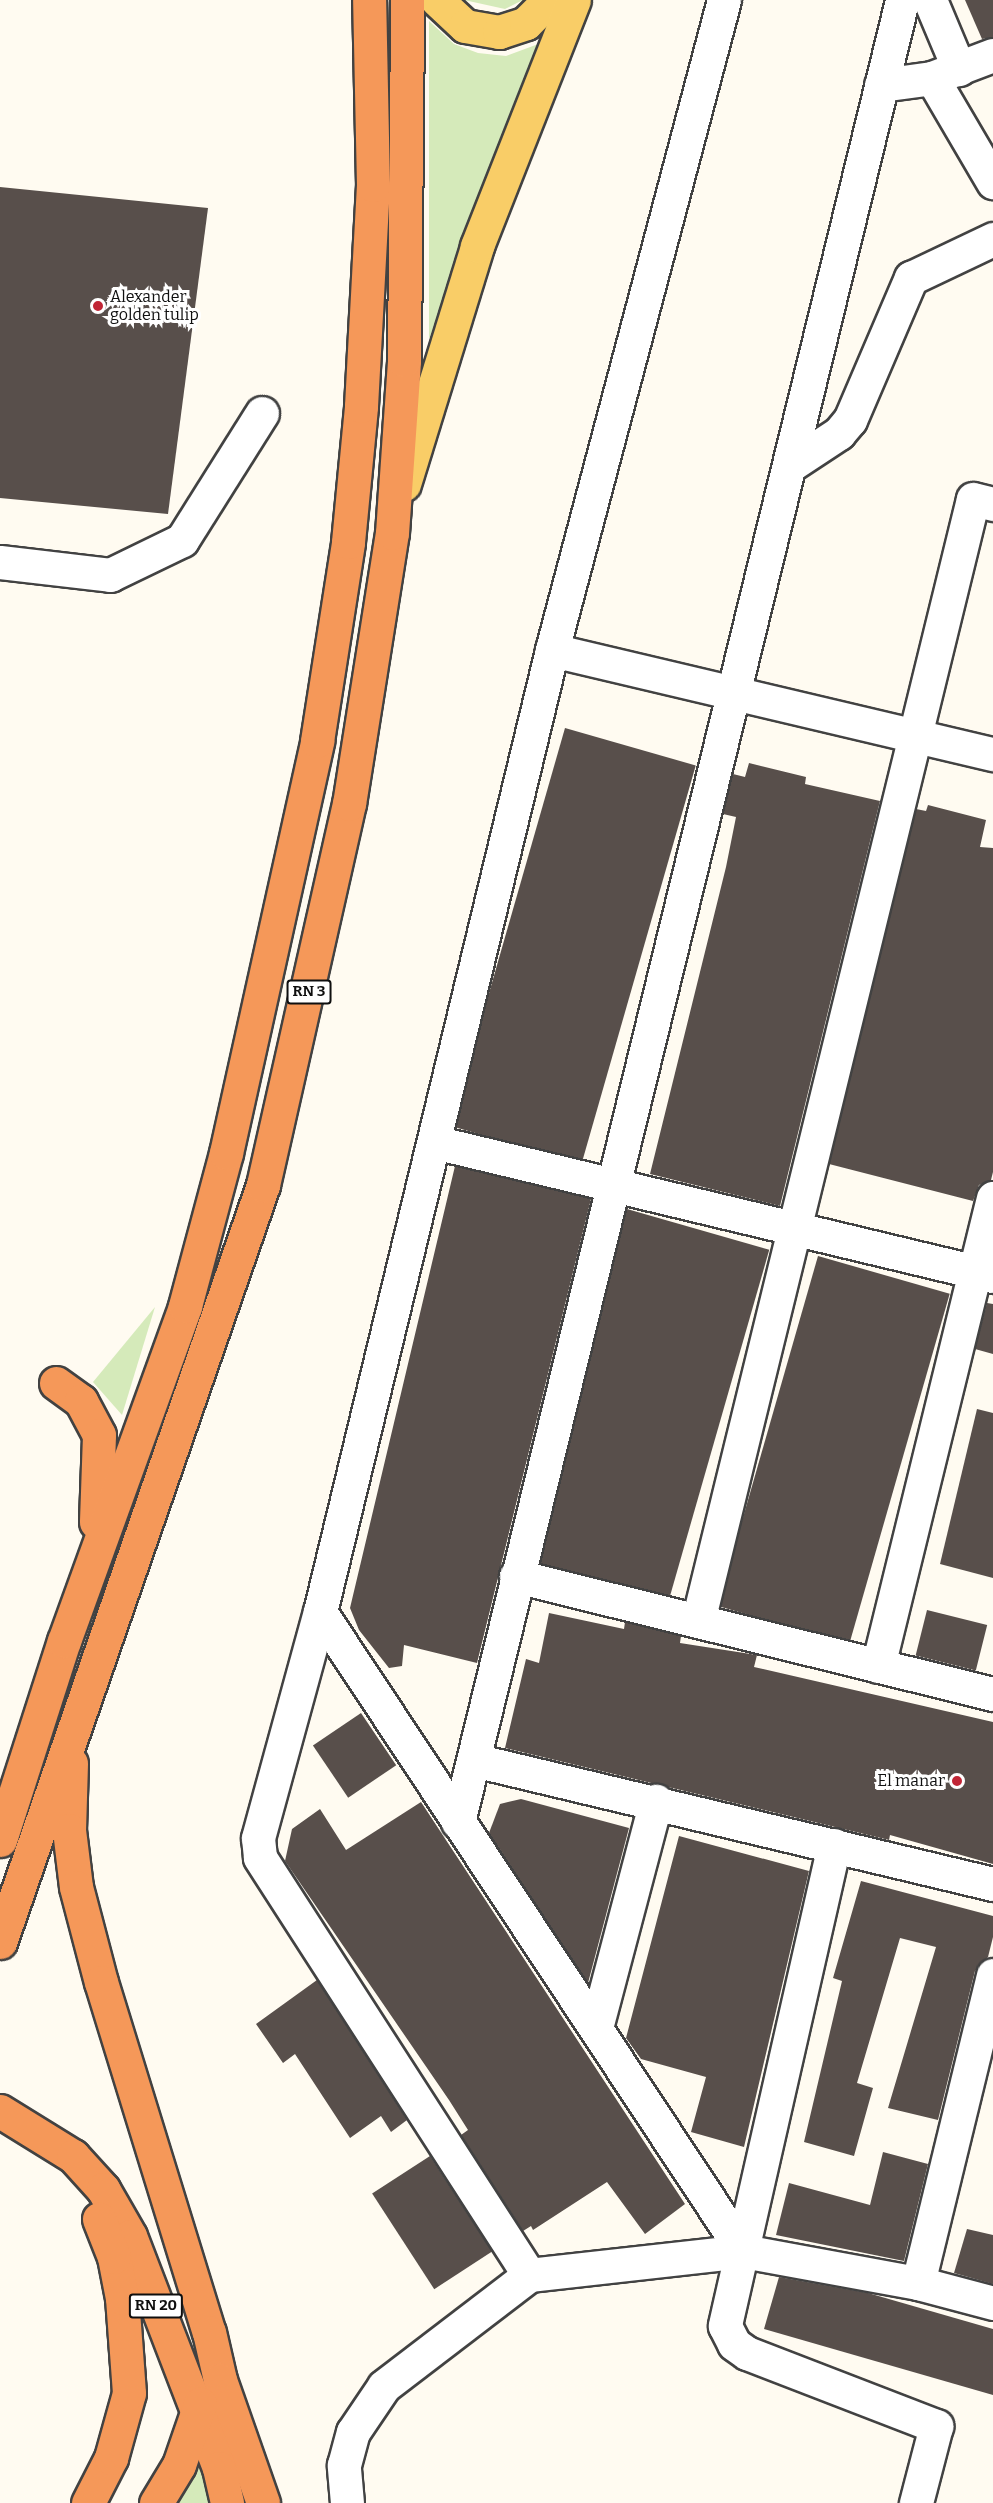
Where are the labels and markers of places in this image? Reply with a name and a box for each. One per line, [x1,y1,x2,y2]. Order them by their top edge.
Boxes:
place label: Alexander golden tulip [110,287,199,325]
marker: Alexander golden tulip [91,299,105,313]
place label: El manar [877,1771,945,1791]
marker: El manar [950,1774,964,1788]

